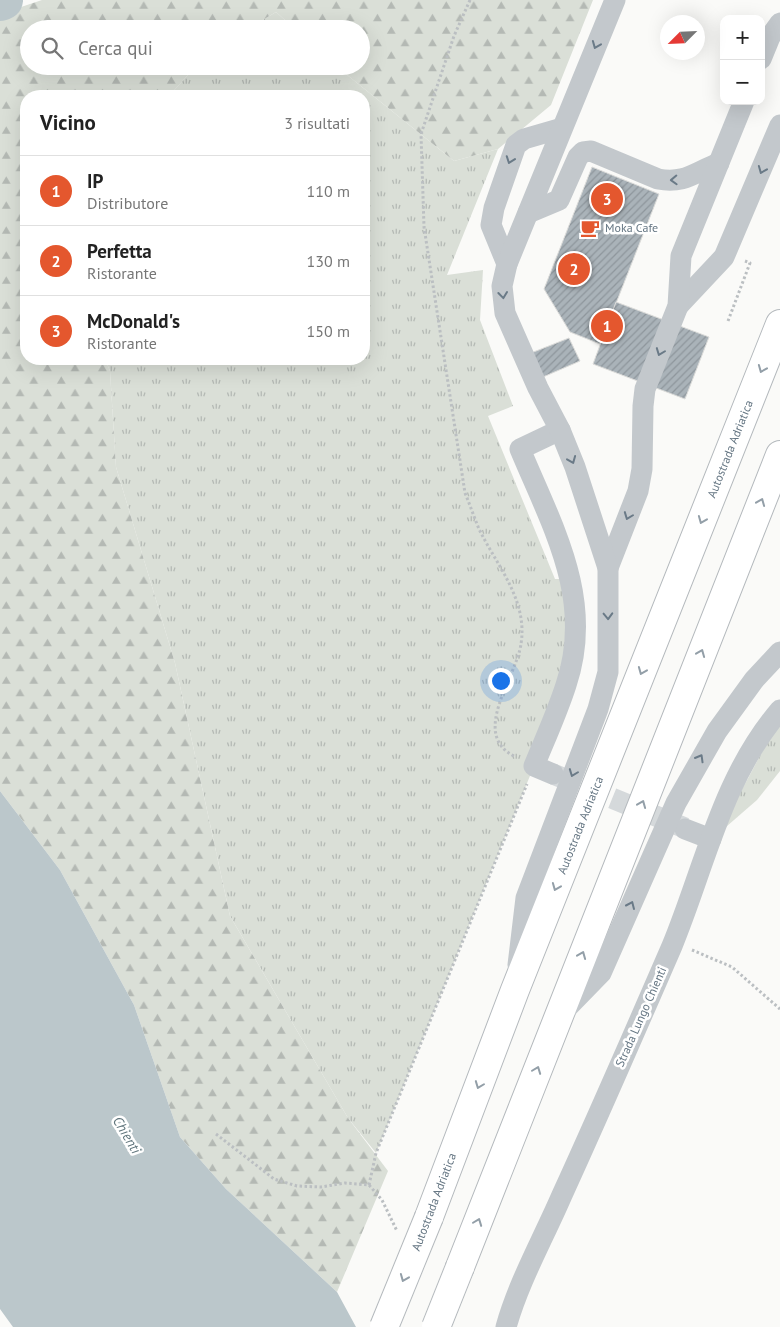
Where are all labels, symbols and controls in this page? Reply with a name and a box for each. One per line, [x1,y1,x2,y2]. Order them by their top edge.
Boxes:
north arrow [660,15,705,60]
map controls [720,15,765,105]
button: + [720,15,765,60]
search box [20,20,370,75]
icon: search [38,34,66,62]
text: Cerca qui [78,36,153,60]
one-way arrow [592,40,602,49]
button: − [720,60,765,105]
text: Vicino [40,109,96,136]
text: 3 risultati [284,113,350,133]
one-way arrow [506,155,516,164]
one-way arrow [757,165,768,174]
text: IP [87,169,103,193]
one-way arrow [670,175,678,186]
pin: 3 [591,180,623,218]
text: 1 [51,181,61,201]
text: 110 m [307,181,350,201]
text: Distributore [87,193,168,213]
cafe icon: Moka Cafe [579,217,601,239]
place label: Moka Cafe [605,220,658,235]
text: Perfetta [87,239,152,263]
pin: 2 [558,250,590,288]
text: 2 [51,251,61,271]
text: 130 m [307,251,350,271]
text: Ristorante [87,263,157,283]
one-way arrow [497,291,508,299]
pin: 1 [591,307,623,345]
text: McDonald's [87,309,180,333]
text: 3 [51,321,61,341]
text: 150 m [307,321,350,341]
text: Ristorante [87,333,157,353]
one-way arrow [656,347,666,356]
one-way arrow [758,364,768,373]
street label: Autostrada Adriatica [704,398,756,500]
one-way arrow [566,455,576,464]
one-way arrow [755,498,765,507]
one-way arrow [624,511,635,520]
one-way arrow [698,515,708,524]
one-way arrow [603,613,614,621]
one-way arrow [695,649,706,658]
one-way arrow [638,666,648,675]
your location [488,668,514,694]
one-way arrow [694,754,704,763]
one-way arrow [569,768,580,777]
street label: Autostrada Adriatica [554,774,606,876]
one-way arrow [635,800,646,809]
one-way arrow [552,882,562,891]
one-way arrow [624,901,635,910]
one-way arrow [576,951,586,960]
street label: Strada Lungo Chienti [612,965,669,1069]
one-way arrow [531,1066,541,1075]
one-way arrow [475,1080,485,1089]
water label: Chienti [109,1113,145,1157]
street label: Autostrada Adriatica [408,1151,459,1253]
one-way arrow [472,1218,482,1226]
one-way arrow [400,1273,410,1282]

